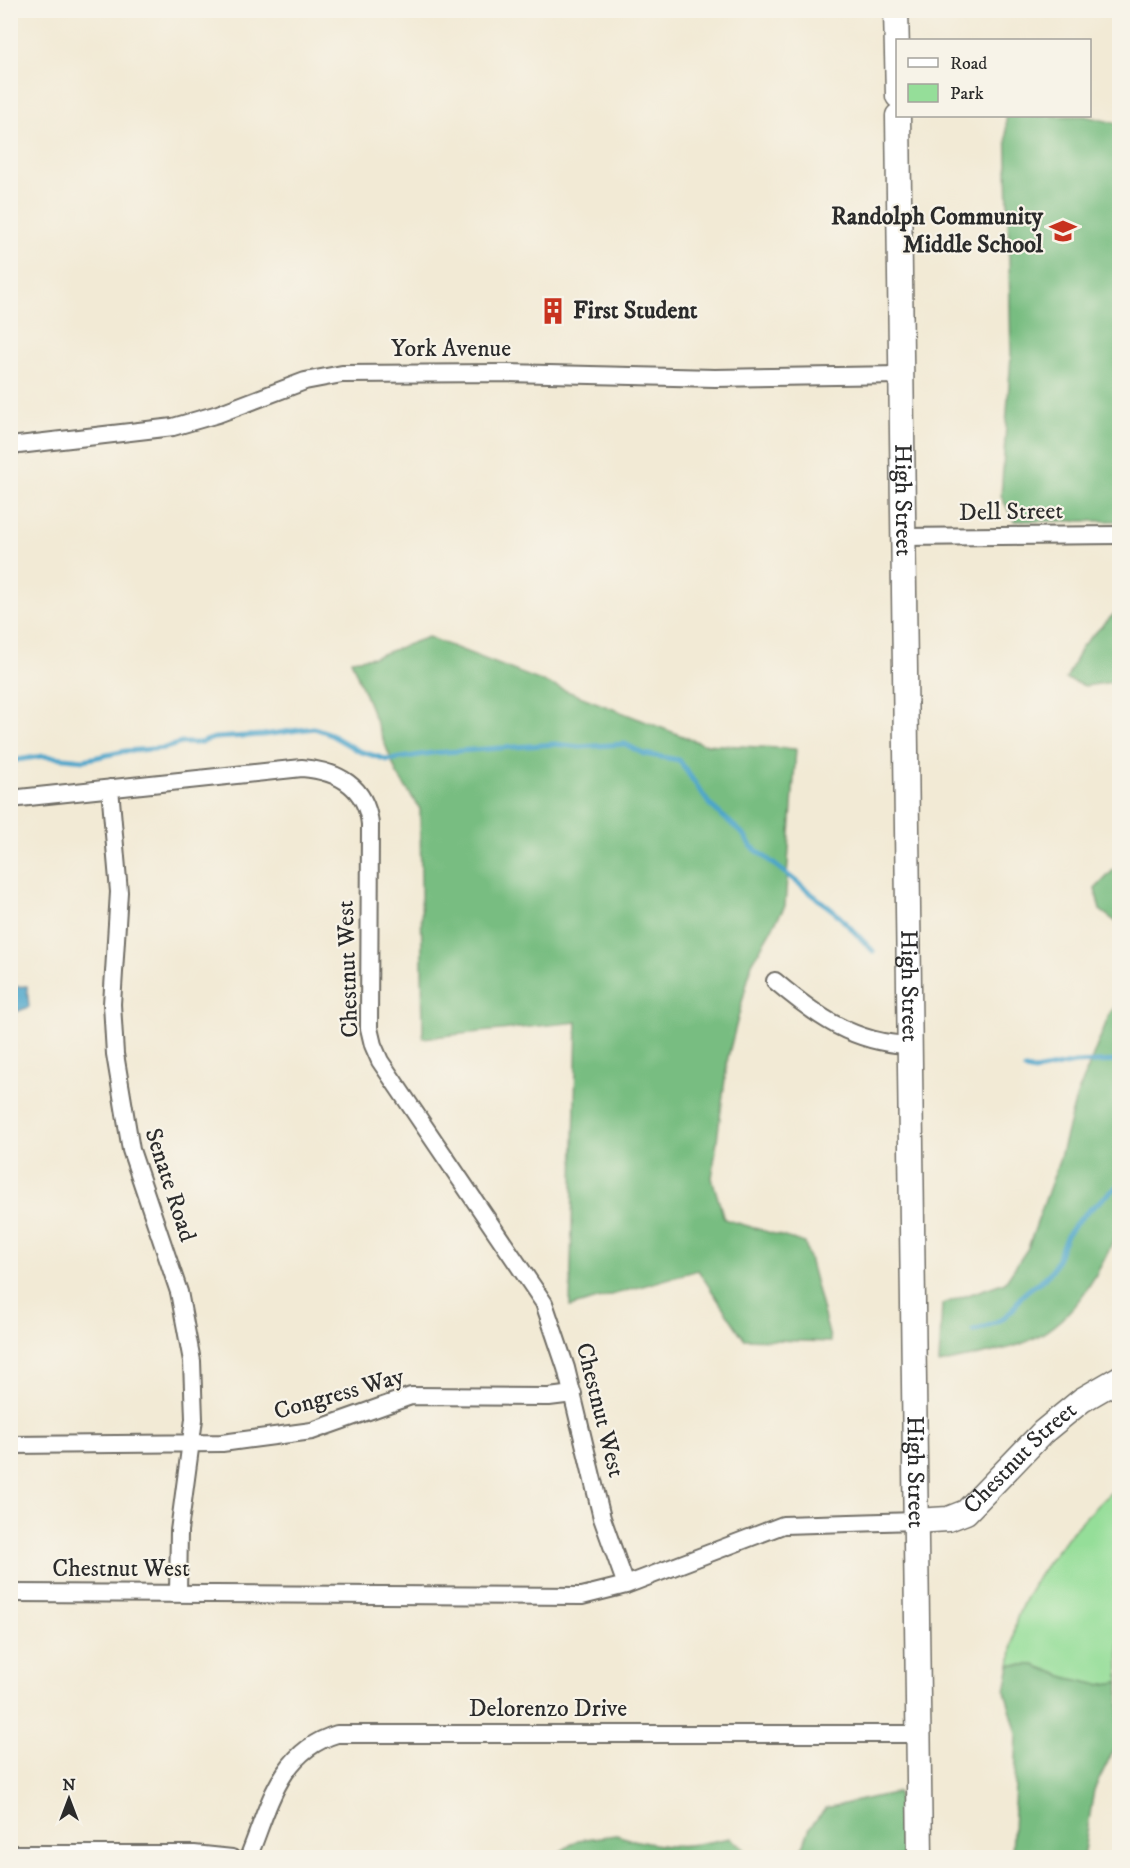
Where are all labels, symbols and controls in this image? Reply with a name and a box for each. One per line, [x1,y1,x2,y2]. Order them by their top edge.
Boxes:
legend [896,39,1091,117]
text: Road [950,53,987,75]
text: Park [950,83,984,105]
place label: Randolph Community Middle School [831,202,1044,260]
school or university icon: Randolph Community Middle School [1048,216,1078,246]
building icon: First Student [538,296,568,326]
place label: First Student [573,296,698,326]
street label: York Avenue [391,334,511,364]
street label: High Street [887,444,919,557]
street label: Dell Street [959,496,1064,528]
street label: Chestnut West [331,899,365,1038]
street label: High Street [893,929,925,1043]
street label: Senate Road [138,1124,202,1246]
street label: Chestnut West [569,1340,631,1481]
street label: Congress Way [270,1361,408,1427]
street label: Chestnut Street [957,1395,1083,1520]
street label: High Street [899,1415,931,1529]
street label: Chestnut West [52,1554,190,1584]
street label: Delorenzo Drive [469,1694,627,1724]
north arrow [39,1769,99,1829]
text: N [62,1775,76,1795]

